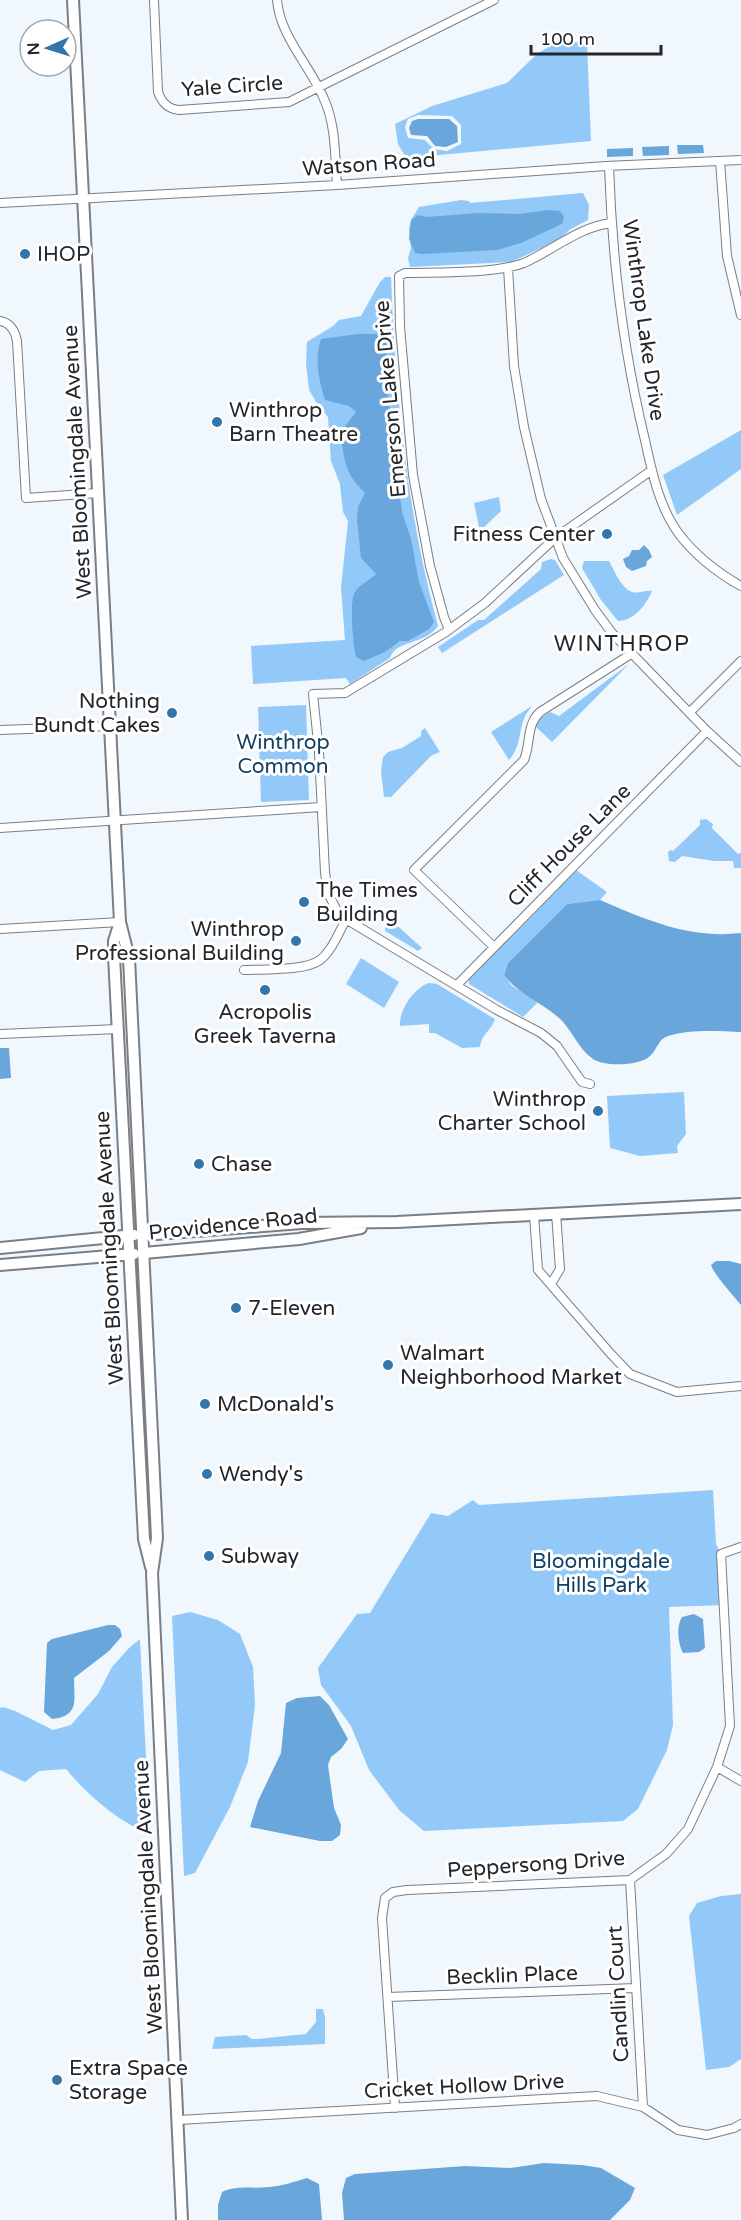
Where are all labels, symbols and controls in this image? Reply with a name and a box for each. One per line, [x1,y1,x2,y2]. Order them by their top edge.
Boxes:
north arrow [18,18,78,78]
scale bar [531,18,662,56]
text: 100 m [540,28,595,50]
text: N [24,42,44,56]
street label: Yale Circle [180,70,284,103]
street label: Watson Road [301,147,437,182]
street label: Winthrop Lake Drive [617,218,670,422]
place label: IHOP [37,242,90,267]
marker: IHOP [18,247,32,261]
street label: Emerson Lake Drive [369,299,412,499]
street label: West Bloomingdale Avenue [58,324,97,600]
place label: Winthrop Barn Theatre [229,398,358,447]
marker: Winthrop Barn Theatre [210,415,224,429]
place label: Fitness Center [452,522,595,547]
marker: Fitness Center [600,527,614,541]
district label: WINTHROP [554,631,690,657]
place label: Nothing Bundt Cakes [34,689,160,738]
marker: Nothing Bundt Cakes [165,706,179,720]
park label: Winthrop Common [236,730,330,779]
street label: Cliff House Lane [503,778,636,912]
place label: The Times Building [316,878,418,927]
marker: The Times Building [297,895,311,909]
place label: Winthrop Professional Building [75,917,284,966]
marker: Winthrop Professional Building [289,934,303,948]
marker: Acropolis Greek Taverna [258,983,272,997]
place label: Acropolis Greek Taverna [194,1000,336,1049]
place label: Winthrop Charter School [438,1087,586,1136]
marker: Winthrop Charter School [591,1104,605,1118]
street label: West Bloomingdale Avenue [90,1110,129,1386]
place label: Chase [211,1152,272,1177]
marker: Chase [192,1157,206,1171]
street label: Providence Road [147,1203,319,1246]
place label: 7-Eleven [248,1296,335,1321]
marker: 7-Eleven [229,1301,243,1315]
place label: Walmart Neighborhood Market [400,1341,622,1390]
marker: Walmart Neighborhood Market [381,1358,395,1372]
place label: McDonald's [217,1392,334,1417]
marker: McDonald's [198,1397,212,1411]
place label: Wendy's [219,1462,303,1487]
marker: Wendy's [200,1467,214,1481]
place label: Subway [221,1544,299,1569]
marker: Subway [202,1549,216,1563]
park label: Bloomingdale Hills Park [532,1549,670,1598]
street label: West Bloomingdale Avenue [129,1759,168,2035]
street label: Peppersong Drive [446,1846,626,1883]
street label: Candlin Court [602,1925,635,2063]
street label: Becklin Place [446,1961,578,1990]
place label: Extra Space Storage [69,2056,188,2105]
street label: Cricket Hollow Drive [363,2069,565,2104]
marker: Extra Space Storage [50,2073,64,2087]

